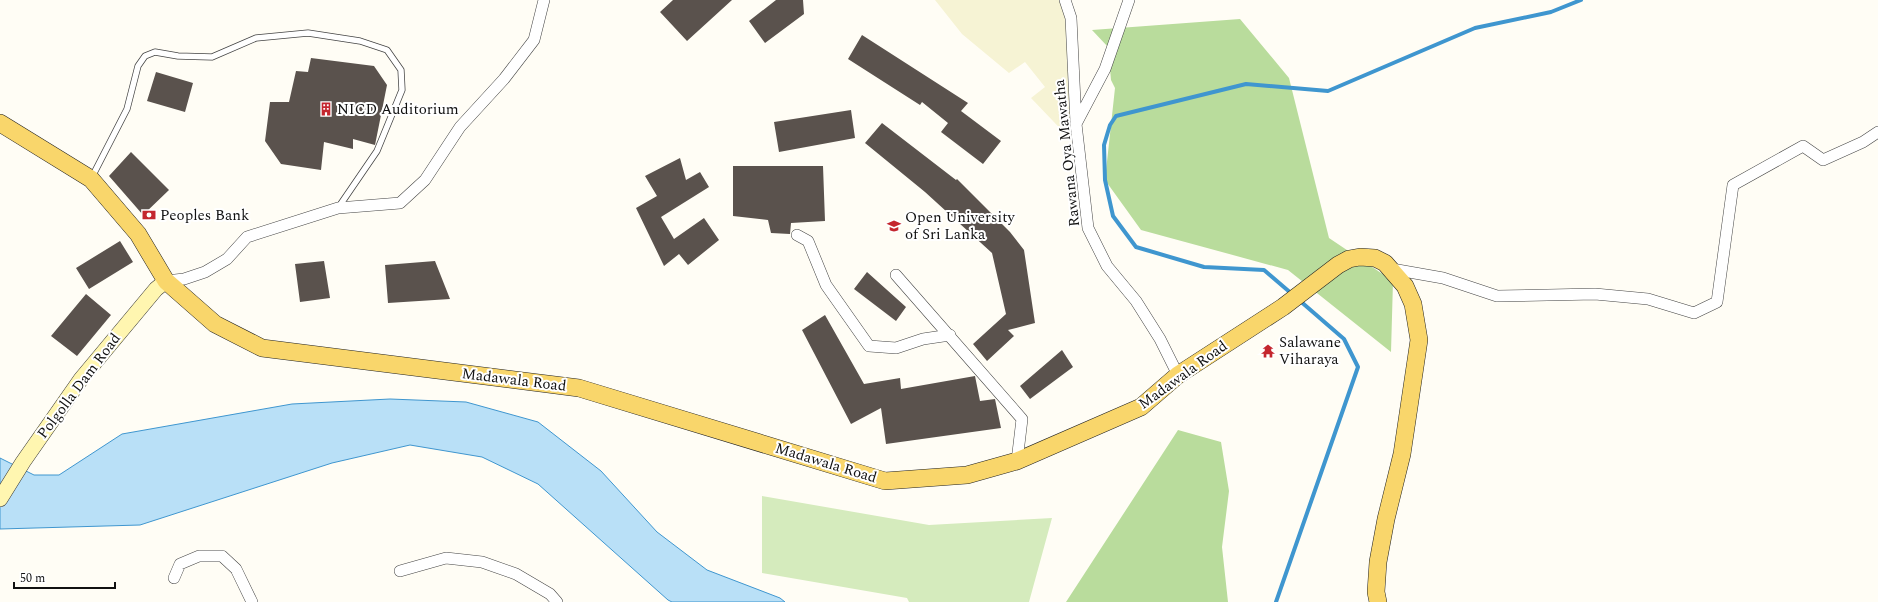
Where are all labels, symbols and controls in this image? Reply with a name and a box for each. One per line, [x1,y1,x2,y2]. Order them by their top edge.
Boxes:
street label: Rawana Oya Mawatha [1048,77,1086,228]
place label: NICD Auditorium [337,98,459,121]
building icon: NICD Auditorium [318,101,334,117]
place label: Peoples Bank [160,204,249,227]
place label: Open University of Sri Lanka [905,206,1016,246]
bank icon: Peoples Bank [141,207,157,223]
school or university icon: Open University of Sri Lanka [886,218,902,234]
street label: Polgolla Dam Road [32,328,126,444]
place label: Salawane Viharaya [1279,331,1341,371]
street label: Madawala Road [1134,335,1232,415]
temple icon: Salawane Viharaya [1260,343,1276,359]
street label: Madawala Road [460,362,568,398]
street label: Madawala Road [772,437,880,489]
scale bar [14,564,115,590]
text: 50 m [20,569,45,588]

